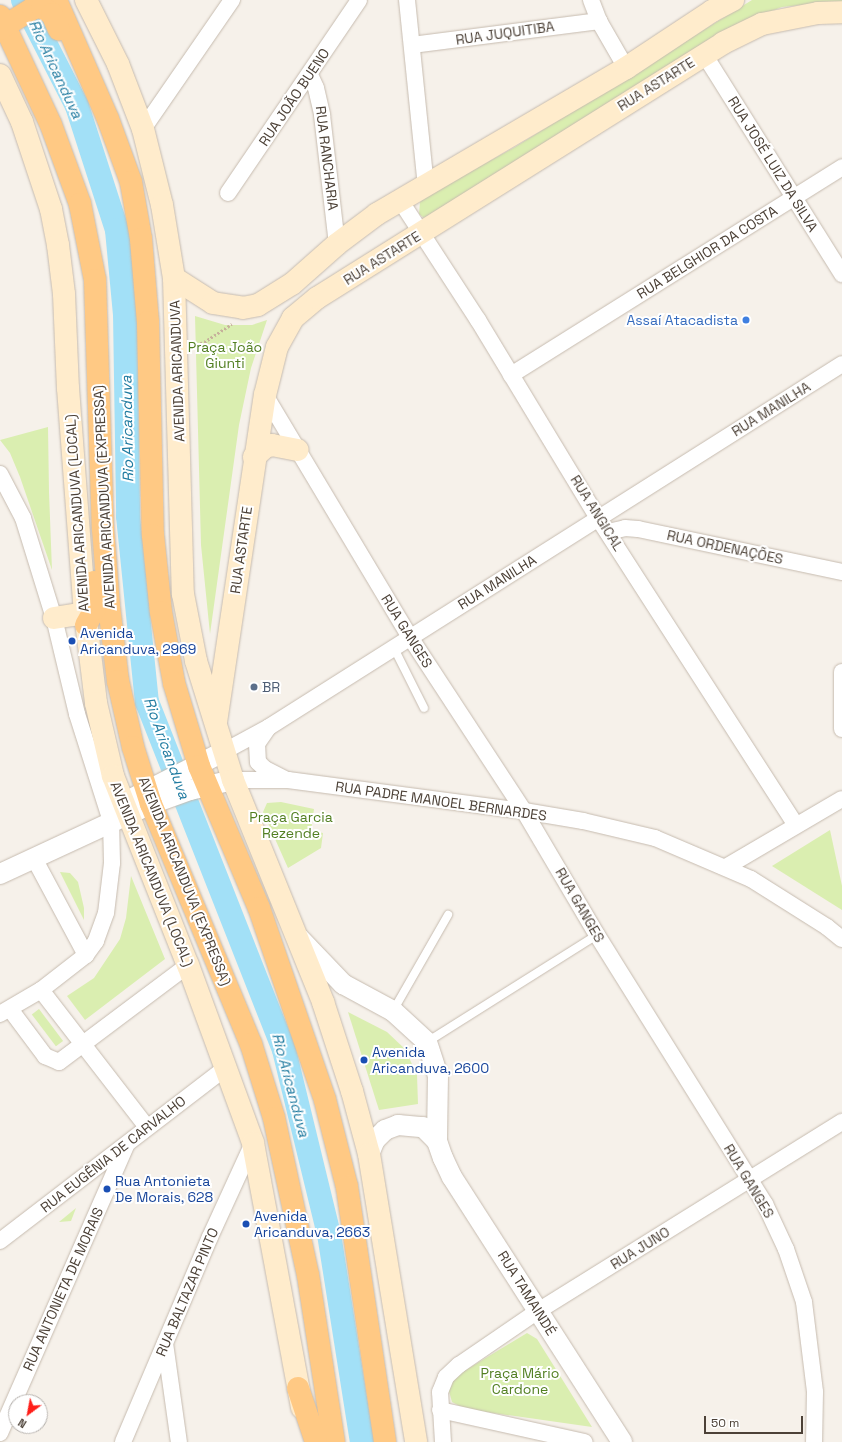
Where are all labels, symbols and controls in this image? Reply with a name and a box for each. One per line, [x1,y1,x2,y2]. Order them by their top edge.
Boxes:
water label: Rio Aricanduva [25,17,87,121]
street label: RUA JUQUITIBA [454,18,556,48]
street label: RUA JOÃO BUENO [255,45,333,149]
street label: RUA ASTARTE [614,54,698,114]
street label: RUA JOSÉ LUIZ DA SILVA [724,93,822,235]
street label: RUA RANCHARIA [312,105,342,211]
street label: RUA BELGHIOR DA COSTA [634,202,780,302]
street label: RUA ASTARTE [340,228,424,288]
street label: AVENIDA ARICANDUVA [166,300,188,442]
place label: Assaí Atacadista [626,312,738,328]
marker: Assaí Atacadista [741,315,751,325]
park label: Praça João Giunti [188,339,262,372]
water label: Rio Aricanduva [117,375,137,483]
street label: RUA MANILHA [729,378,813,440]
street label: AVENIDA ARICANDUVA (EXPRESSA) [90,385,118,609]
street label: AVENIDA ARICANDUVA (LOCAL) [62,413,92,613]
street label: RUA ANGICAL [567,472,627,554]
street label: RUA ASTARTE [227,505,255,595]
street label: RUA ORDENAÇÕES [665,526,785,568]
street label: RUA MANILHA [455,551,539,613]
street label: RUA GANGES [378,591,436,671]
place label: Avenida Aricanduva, 2969 [80,625,197,658]
marker: Avenida Aricanduva, 2969 [67,636,77,646]
place label: BR [262,679,280,695]
marker: BR [249,682,259,692]
water label: Rio Aricanduva [140,695,194,801]
street label: AVENIDA ARICANDUVA (EXPRESSA) [135,774,235,988]
street label: RUA PADRE MANOEL BERNARDES [334,778,548,824]
street label: AVENIDA ARICANDUVA (LOCAL) [107,779,197,969]
park label: Praça Garcia Rezende [249,809,333,842]
street label: RUA GANGES [552,865,608,945]
water label: Rio Aricanduva [268,1031,314,1139]
place label: Avenida Aricanduva, 2600 [372,1044,490,1076]
marker: Avenida Aricanduva, 2600 [359,1055,369,1065]
street label: RUA EUGÊNIA DE CARVALHO [37,1092,189,1216]
street label: RUA GANGES [720,1141,778,1221]
place label: Rua Antonieta De Morais, 628 [115,1173,214,1206]
marker: Rua Antonieta De Morais, 628 [102,1184,112,1194]
street label: RUA ANTONIETA DE MORAIS [19,1204,107,1374]
place label: Avenida Aricanduva, 2663 [254,1208,371,1240]
marker: Avenida Aricanduva, 2663 [241,1219,251,1229]
street label: RUA JUNO [607,1223,673,1273]
street label: RUA BALTAZAR PINTO [152,1225,222,1359]
street label: RUA TAMAINDÉ [494,1247,560,1339]
park label: Praça Mário Cardone [481,1365,559,1398]
north arrow [8,1394,48,1434]
scale bar [706,1408,805,1434]
text: N [15,1415,29,1431]
text: 50 m [711,1415,739,1431]

